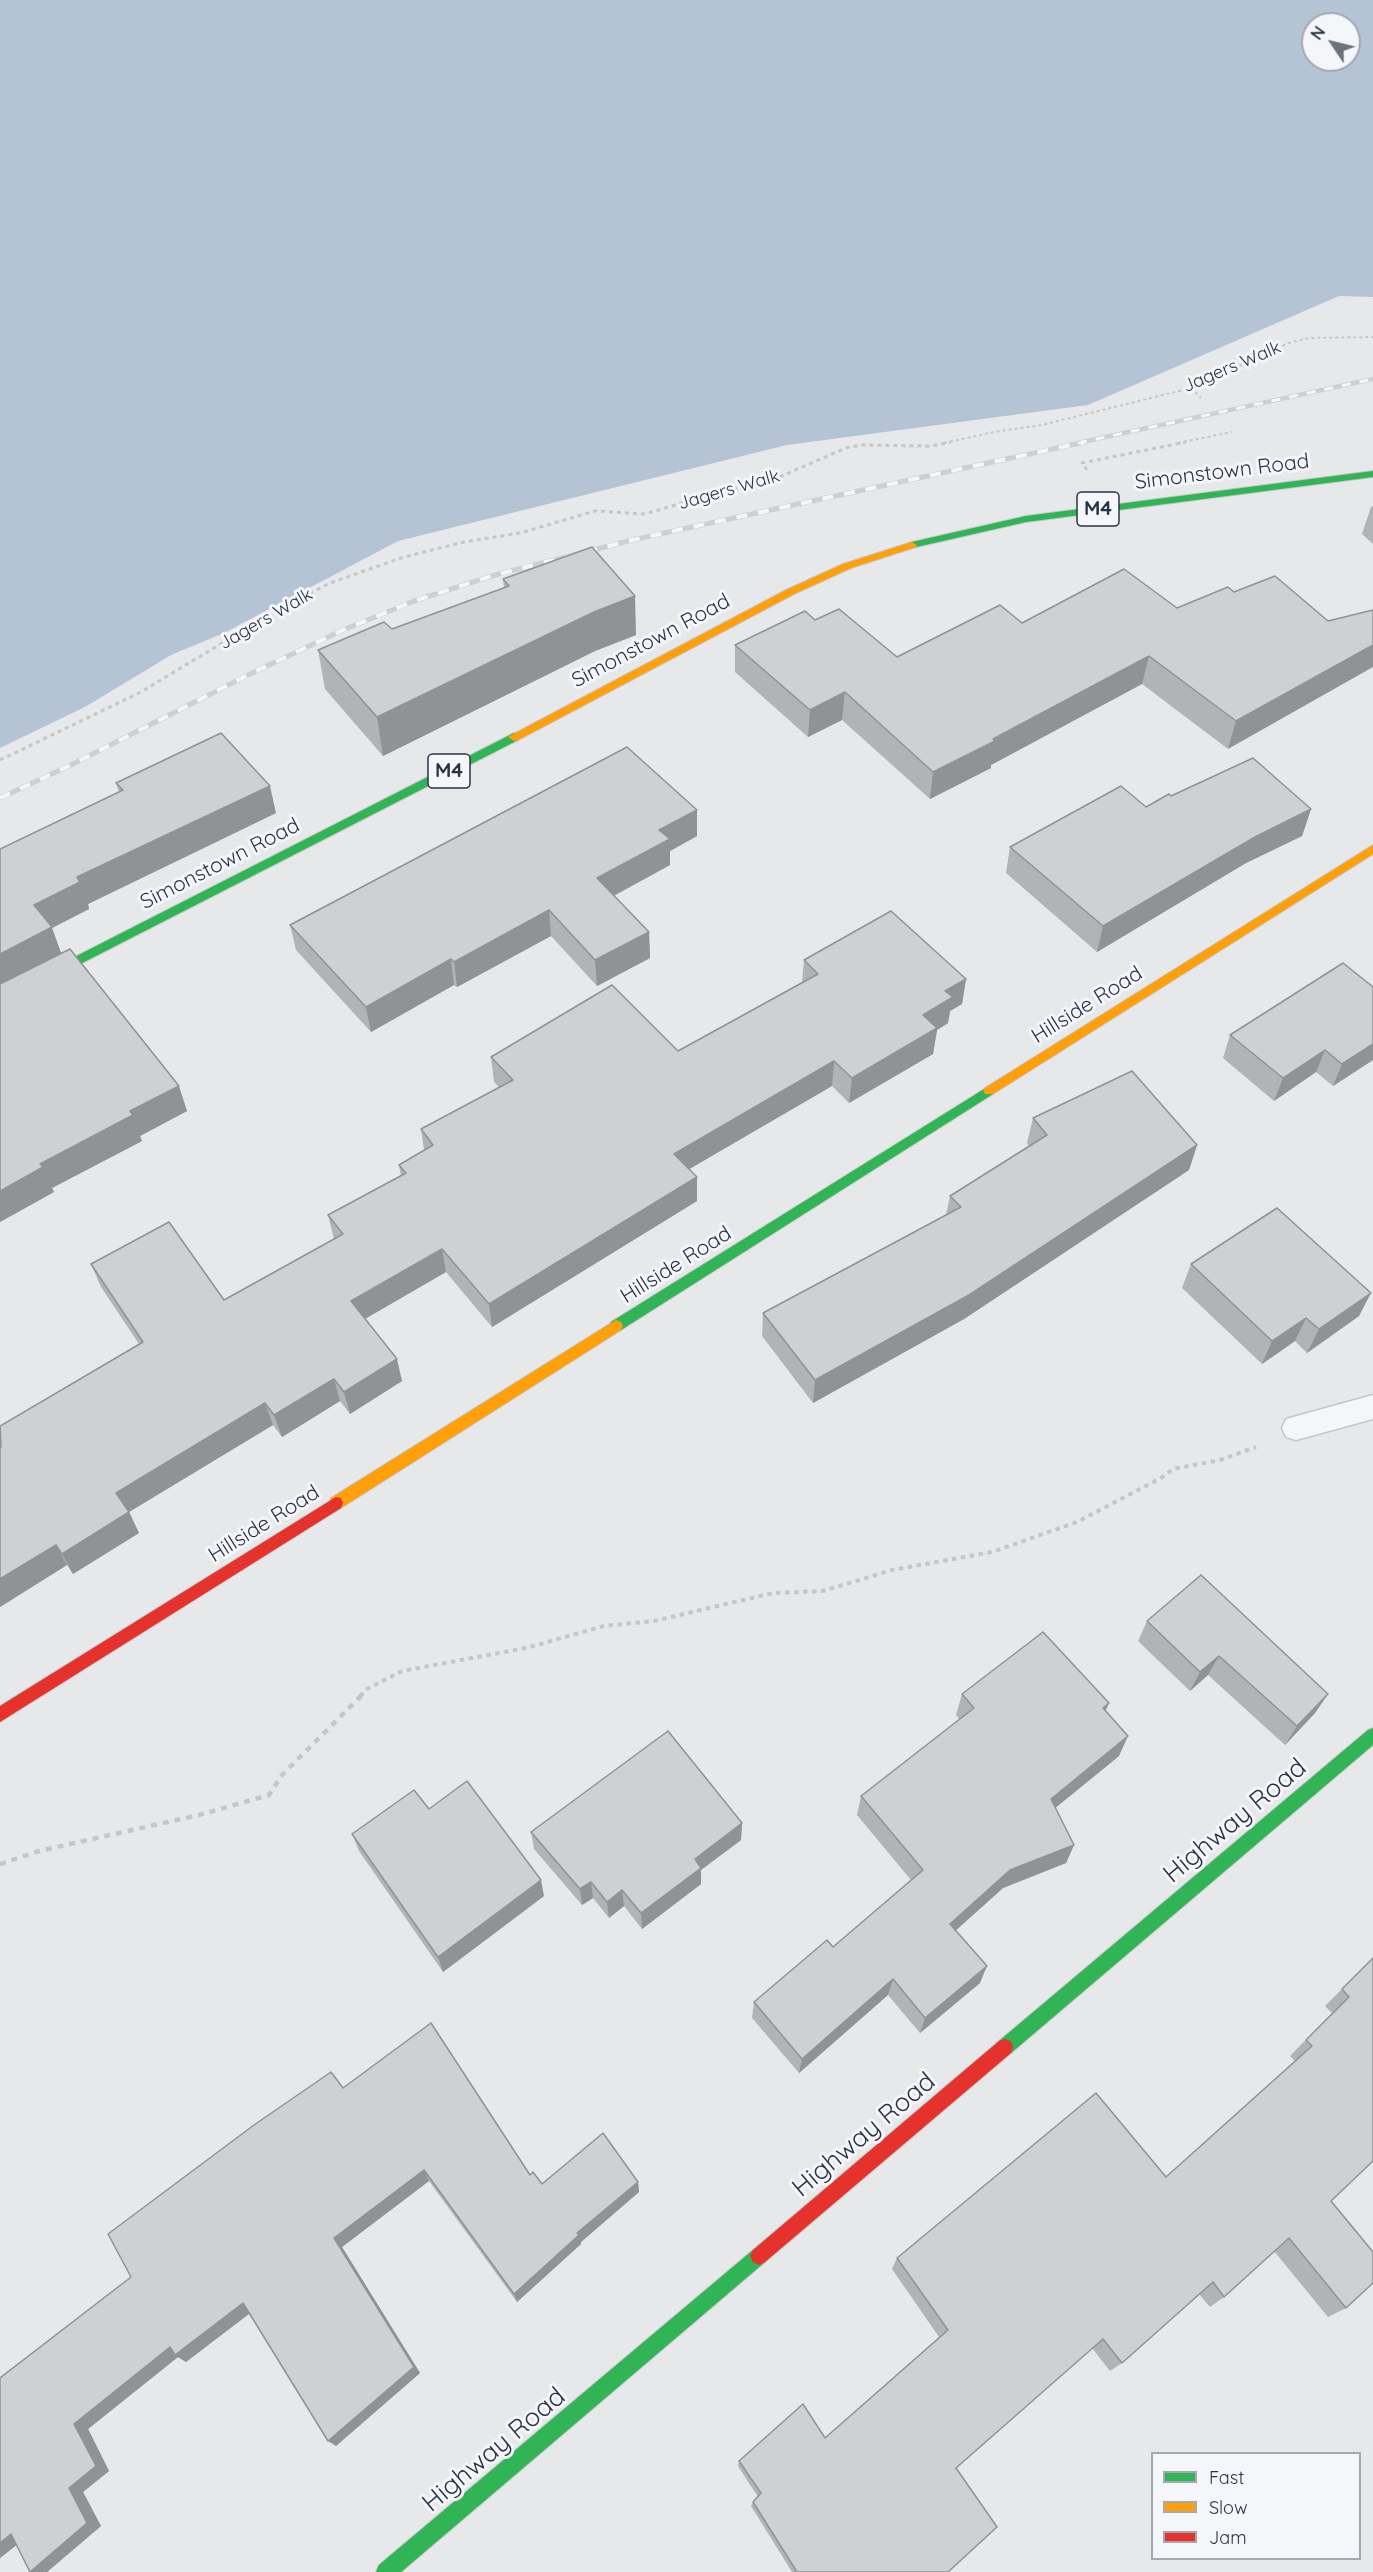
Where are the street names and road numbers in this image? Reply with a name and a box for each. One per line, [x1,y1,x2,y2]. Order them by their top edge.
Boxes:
street label: Jagers Walk [1180,337,1284,397]
street label: Simonstown Road [1133,449,1311,495]
street label: Jagers Walk [676,465,782,515]
road number: M4 [1077,492,1119,526]
street label: Jagers Walk [215,584,317,654]
street label: Simonstown Road [568,589,734,693]
road number: M4 [428,754,470,788]
street label: Simonstown Road [136,813,304,915]
street label: Hillside Road [1027,961,1147,1049]
street label: Hillside Road [616,1221,736,1309]
street label: Hillside Road [204,1480,324,1568]
street label: Highway Road [1157,1752,1313,1890]
street label: Highway Road [786,2066,942,2204]
street label: Highway Road [416,2381,572,2519]

